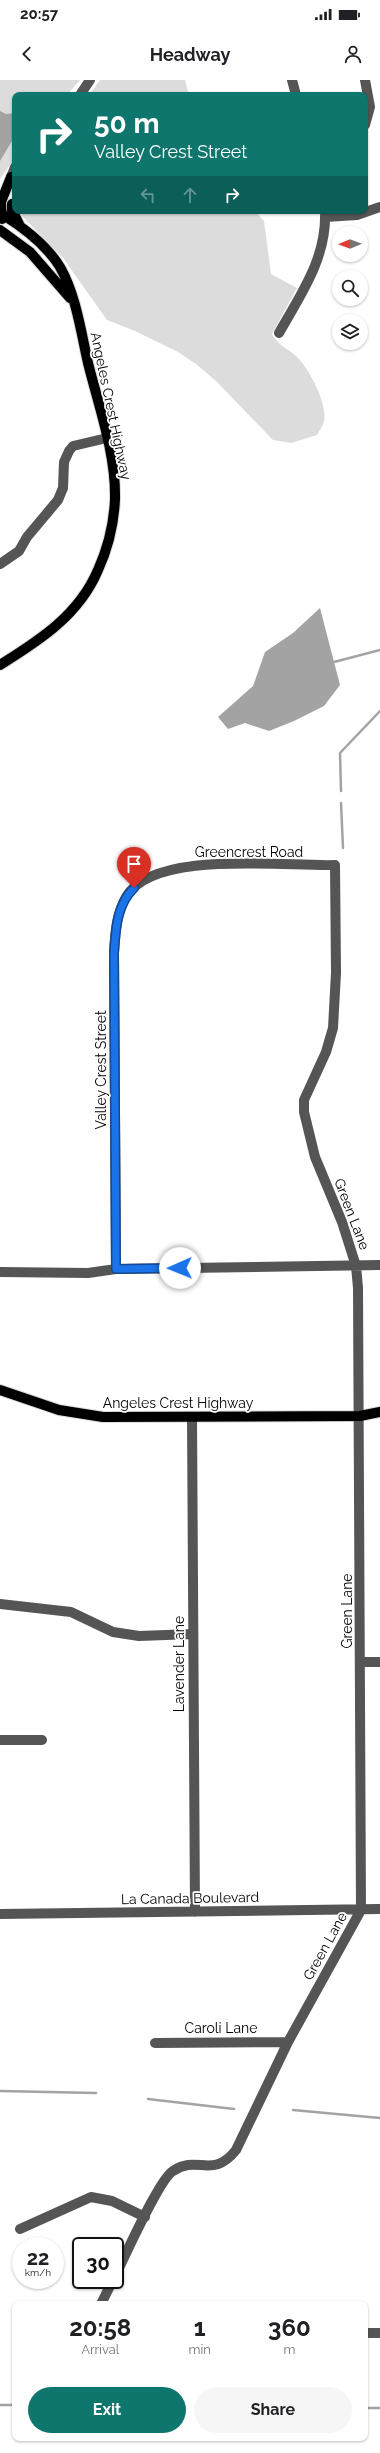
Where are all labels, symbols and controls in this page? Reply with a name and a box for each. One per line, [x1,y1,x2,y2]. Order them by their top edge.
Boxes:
text: 20:57 [20,5,58,23]
icon: back [16,43,38,65]
icon: person [342,43,364,65]
text: Headway [150,44,230,65]
text: 50 m [94,107,160,140]
icon: right [28,108,80,160]
text: Valley Crest Street [94,141,247,162]
icon: left [137,184,159,206]
icon: ahead [179,184,201,206]
icon: right [221,184,243,206]
north arrow [332,226,368,262]
map controls [332,226,368,350]
button: search [332,270,368,306]
button: layers [332,314,368,350]
street label: Angeles Crest Highway [88,331,135,482]
street label: Greencrest Road [195,844,303,860]
pin [117,847,151,888]
icon: arrive [123,853,145,875]
street label: Valley Crest Street [93,1010,109,1130]
street label: Green Lane [331,1176,373,1252]
position arrow [159,1247,201,1289]
street label: Angeles Crest Highway [103,1395,254,1411]
street label: Green Lane [339,1573,355,1649]
street label: Lavender Lane [171,1616,187,1712]
street label: La Canada Boulevard [121,1889,259,1907]
street label: Green Lane [300,1909,350,1983]
street label: Caroli Lane [185,2020,257,2036]
speed limit sign: 30 [72,2237,124,2289]
text: 22 [27,2246,49,2270]
text: km/h [25,2267,51,2278]
text: 20:58 [69,2313,131,2342]
text: 1 [194,2313,206,2342]
text: 360 [268,2313,311,2342]
text: Arrival [81,2342,119,2357]
text: min [188,2342,211,2357]
text: m [283,2342,295,2357]
button: Exit [28,2387,186,2433]
button: Share [194,2387,352,2433]

